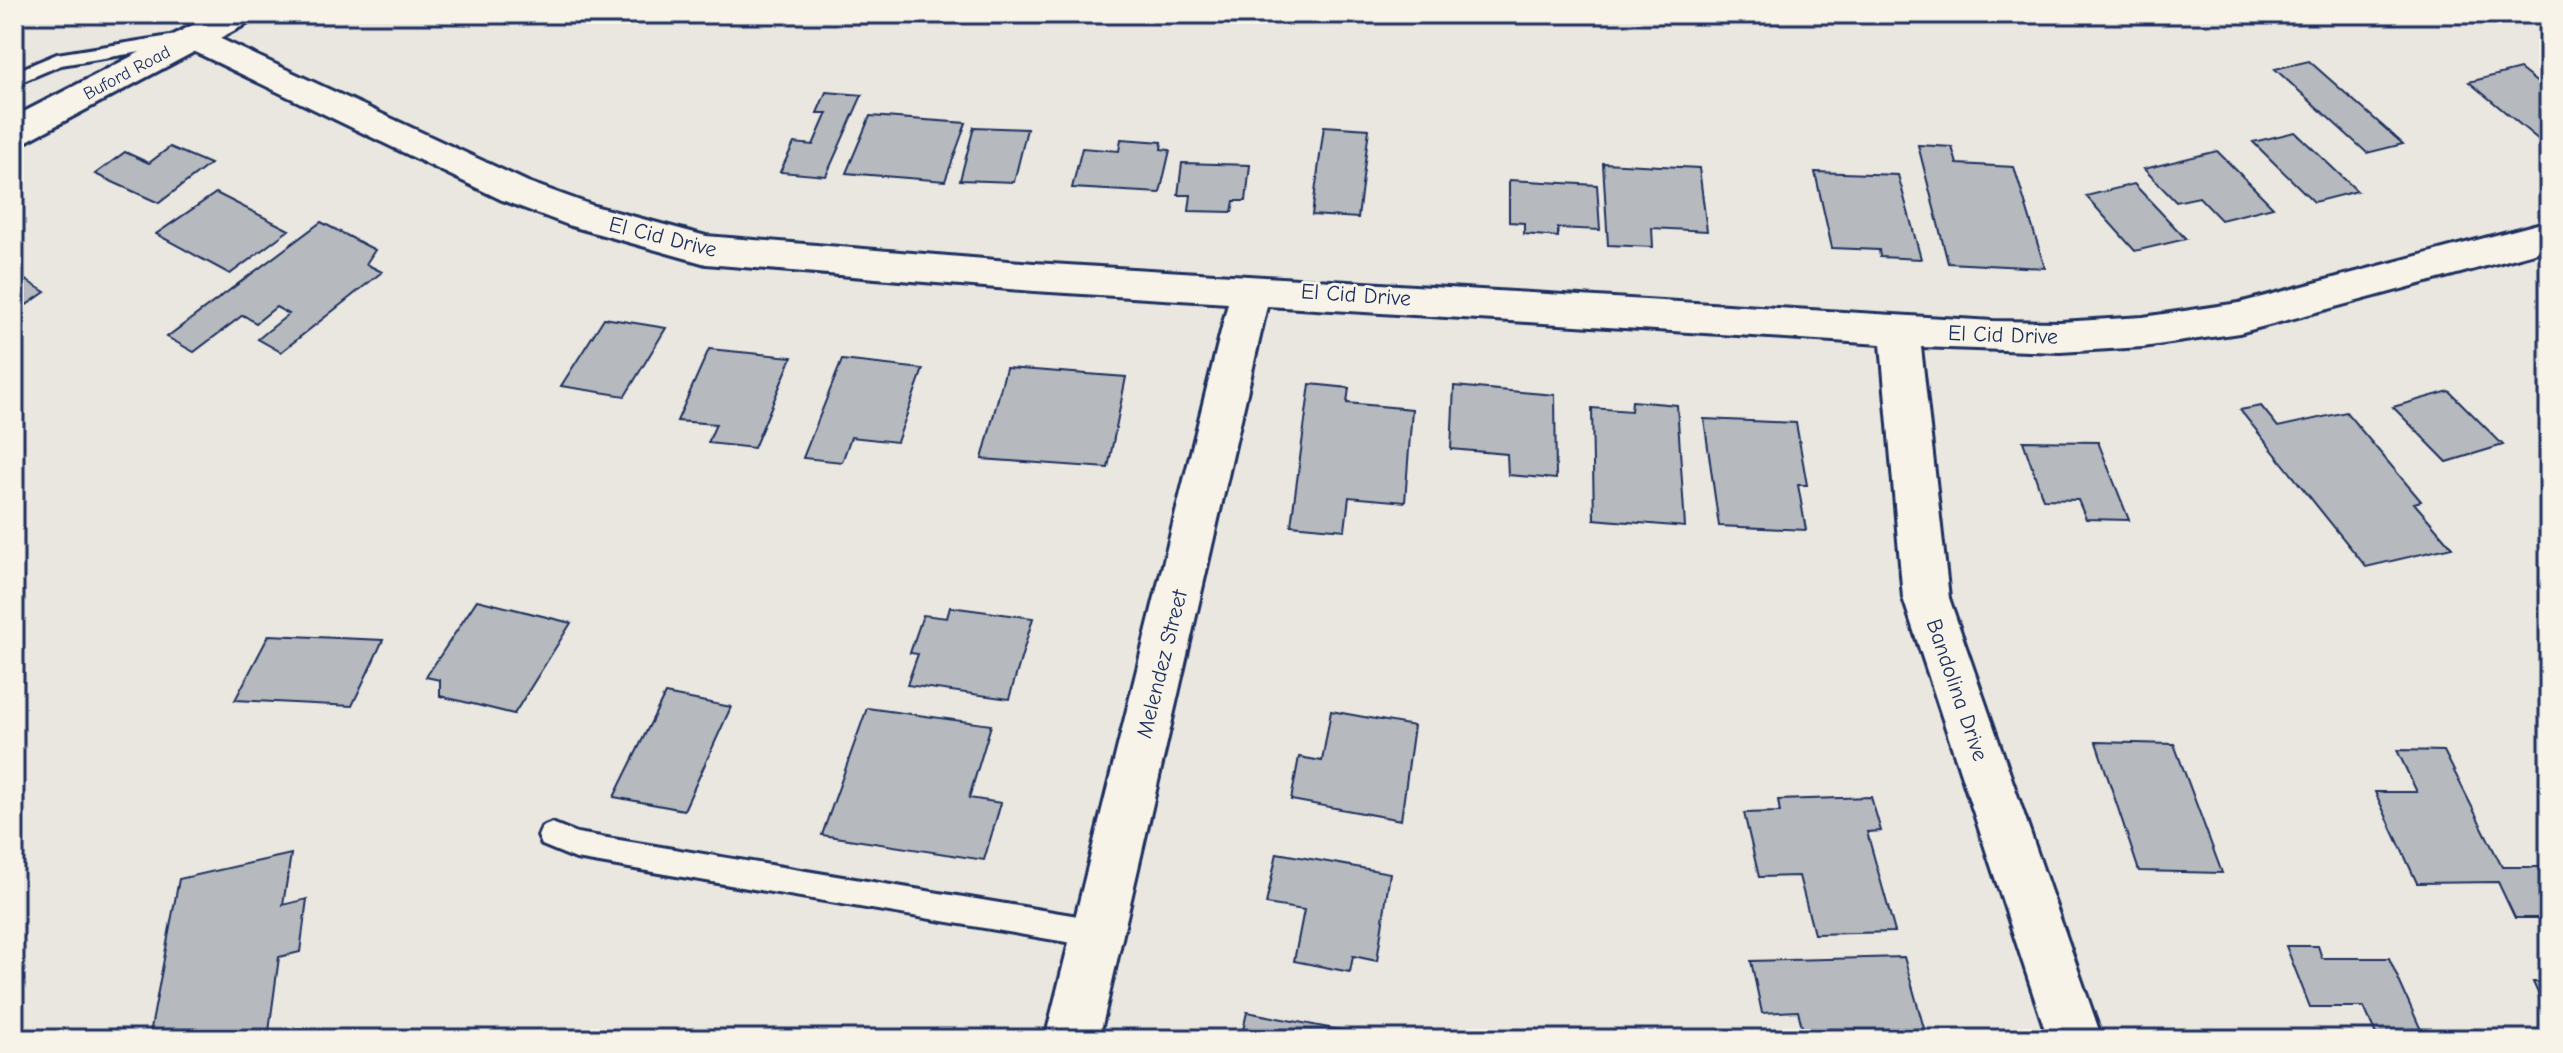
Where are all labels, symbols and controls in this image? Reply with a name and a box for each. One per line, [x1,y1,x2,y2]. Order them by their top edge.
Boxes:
street label: Buford Road [80,41,174,105]
street label: El Cid Drive [606,211,720,263]
street label: El Cid Drive [1300,278,1412,312]
street label: El Cid Drive [1947,320,2059,350]
street label: Melendez Street [1131,586,1193,741]
street label: Bandolina Drive [1921,616,1993,764]

